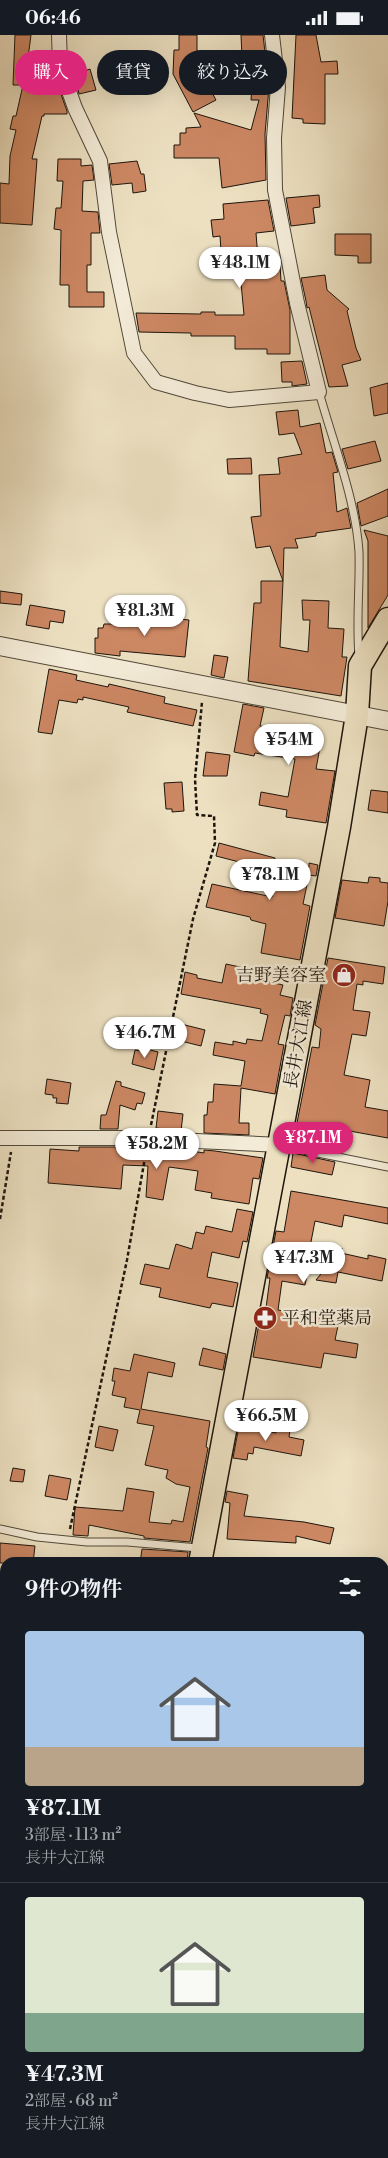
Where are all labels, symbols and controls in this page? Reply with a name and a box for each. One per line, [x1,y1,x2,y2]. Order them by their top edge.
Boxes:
text: 06:46 [25,6,81,30]
chip: 購入 [15,50,87,95]
chip: 賃貸 [97,50,169,95]
chip: 絞り込み [179,50,287,95]
pin: ¥48.1M [199,247,281,289]
text: ¥48.1M [210,253,270,273]
pin: ¥81.3M [104,595,186,637]
text: ¥81.3M [116,601,174,621]
pin: ¥54M [259,723,319,766]
text: ¥54M [265,730,313,750]
pin: ¥78.1M [229,859,311,901]
text: ¥78.1M [241,865,299,885]
shop icon: 吉野美容室 [331,962,357,988]
place label: 吉野美容室 [236,964,326,987]
street label: 長井大江線 [279,998,318,1090]
pin: ¥46.7M [104,1017,186,1059]
text: ¥46.7M [114,1023,176,1043]
pin: ¥87.1M [272,1121,354,1164]
pin: ¥58.2M [116,1127,198,1170]
text: ¥87.1M [284,1128,342,1148]
text: ¥58.2M [126,1134,188,1154]
pin: ¥47.3M [263,1241,345,1284]
text: ¥47.3M [274,1248,334,1268]
pharmacy icon: 平和堂薬局 [252,1305,278,1331]
place label: 平和堂薬局 [282,1307,372,1330]
pin: ¥66.5M [225,1399,307,1442]
text: ¥66.5M [235,1406,297,1426]
icon: filters [336,1573,364,1601]
text: 9件の物件 [25,1577,122,1603]
icon: home [150,1664,240,1754]
text: ¥87.1M [25,1796,101,1822]
text: 3部屋 · 113 m² [25,1825,121,1845]
text: 長井大江線 [25,1848,105,1868]
icon: home [150,1929,240,2019]
text: ¥47.3M [25,2062,103,2088]
text: 2部屋 · 68 m² [25,2091,118,2111]
text: 長井大江線 [25,2114,105,2134]

